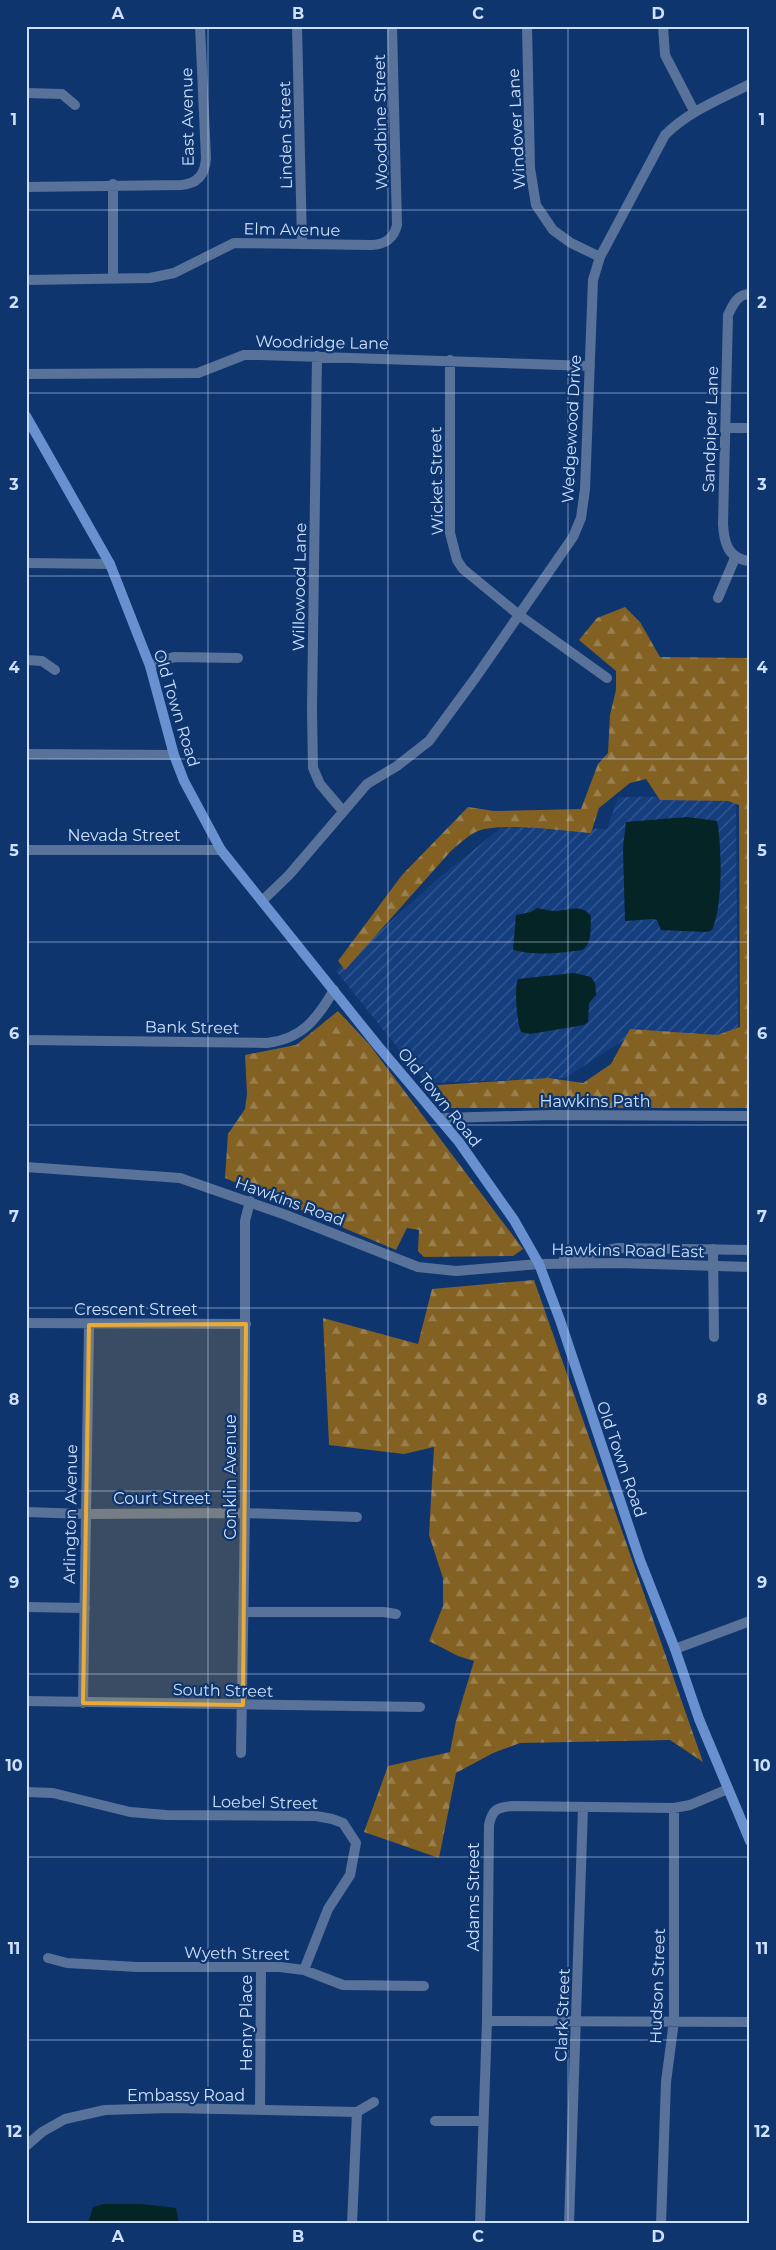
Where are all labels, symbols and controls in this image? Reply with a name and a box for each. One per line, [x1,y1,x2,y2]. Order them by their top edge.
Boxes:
text: A [111,4,125,23]
text: B [292,4,304,23]
text: C [472,4,484,23]
text: D [651,4,665,23]
street label: Woodbine Street [370,53,391,190]
street label: East Avenue [177,67,198,167]
street label: Windover Lane [504,68,529,190]
street label: Linden Street [275,80,296,189]
text: 1 [11,110,17,129]
text: 1 [759,110,765,129]
street label: Elm Avenue [244,219,340,240]
text: 2 [9,293,19,312]
text: 2 [757,293,767,312]
street label: Woodridge Lane [255,332,389,353]
street label: Wedgewood Drive [558,354,585,504]
street label: Sandpiper Lane [699,365,722,493]
street label: Wicket Street [426,426,447,535]
text: 3 [8,475,19,494]
text: 3 [756,475,767,494]
street label: Willowood Lane [289,523,310,651]
street label: Old Town Road [150,647,203,769]
text: 4 [8,658,20,677]
text: 4 [756,658,768,677]
street label: Nevada Street [67,826,181,845]
text: 5 [9,841,19,860]
text: 5 [757,841,767,860]
street label: Bank Street [145,1017,240,1038]
text: 6 [9,1024,19,1043]
text: 6 [757,1024,767,1043]
street label: Old Town Road [394,1044,485,1151]
street label: Hawkins Path [539,1092,651,1111]
street label: Hawkins Road [233,1173,347,1230]
text: 7 [9,1207,19,1226]
text: 7 [757,1207,767,1226]
street label: Hawkins Road East [551,1240,705,1261]
street label: Crescent Street [74,1300,198,1319]
text: 8 [9,1390,19,1409]
text: 8 [757,1390,767,1409]
street label: Old Town Road [593,1398,650,1520]
street label: Conklin Avenue [221,1414,240,1540]
street label: Arlington Avenue [60,1444,81,1584]
street label: Court Street [113,1489,211,1508]
text: 9 [9,1573,19,1592]
text: 9 [757,1573,767,1592]
street label: South Street [173,1680,274,1701]
text: 10 [5,1756,23,1775]
text: 10 [753,1756,771,1775]
street label: Loebel Street [212,1792,319,1813]
street label: Adams Street [464,1842,483,1952]
street label: Hudson Street [646,1927,669,2044]
text: 11 [8,1939,20,1958]
text: 11 [756,1939,768,1958]
street label: Wyeth Street [184,1943,291,1964]
street label: Clark Street [551,1967,574,2062]
street label: Henry Place [237,1975,256,2071]
street label: Embassy Road [127,2086,245,2105]
text: 12 [6,2122,22,2141]
text: 12 [754,2122,770,2141]
text: A [111,2227,125,2246]
text: B [292,2227,304,2246]
text: C [472,2227,484,2246]
text: D [651,2227,665,2246]

